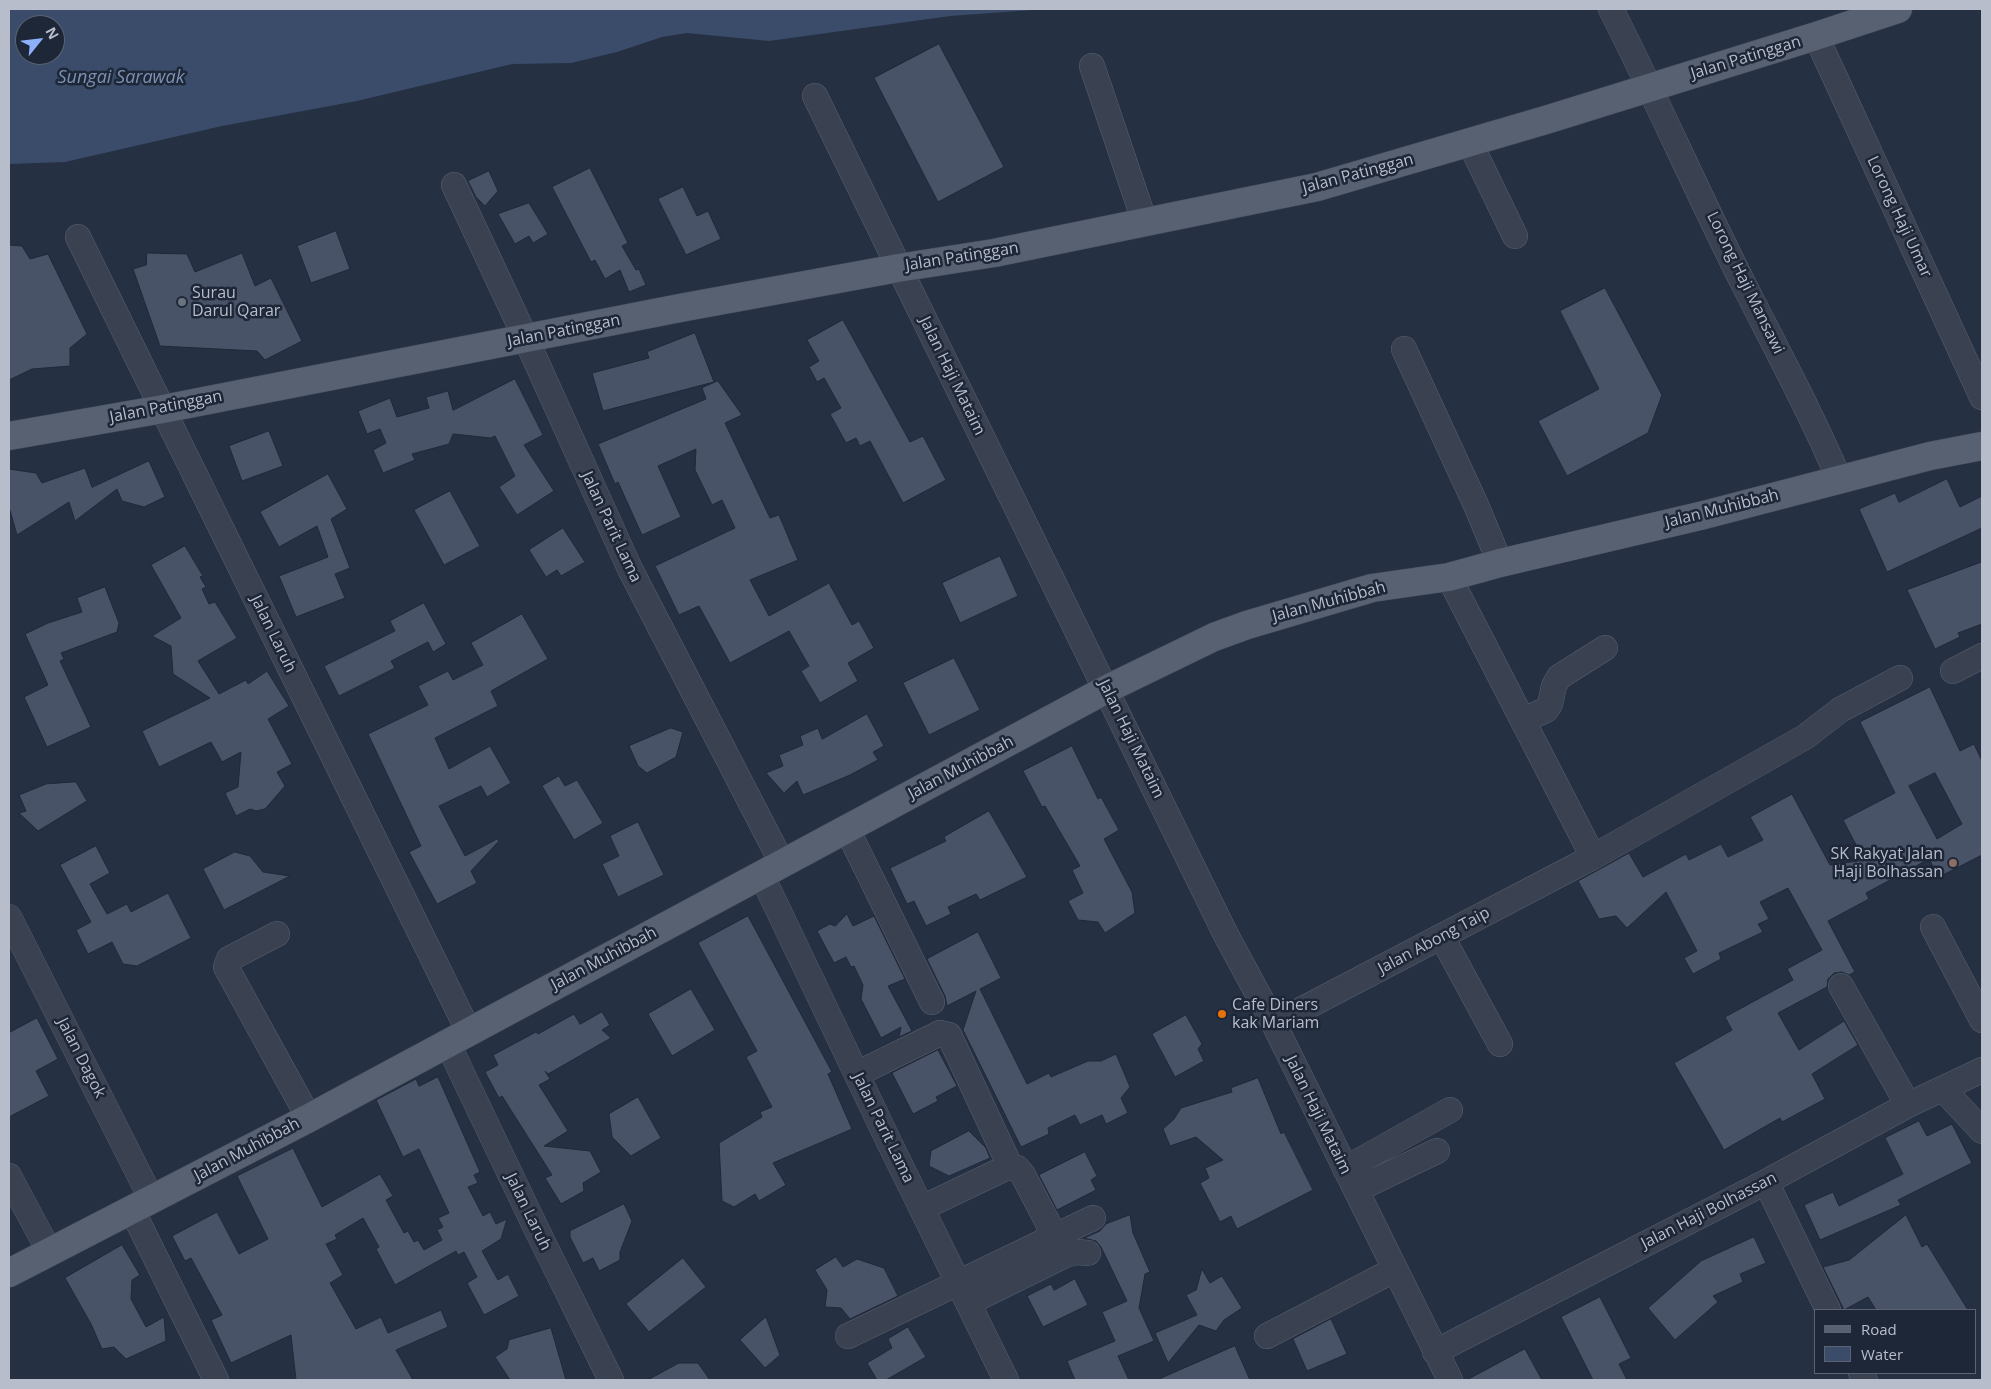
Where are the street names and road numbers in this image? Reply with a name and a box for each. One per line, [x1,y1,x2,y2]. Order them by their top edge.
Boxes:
street label: Jalan Patinggan [1689,32,1803,84]
street label: Jalan Patinggan [1300,150,1416,198]
street label: Lorong Haji Umar [1862,153,1936,281]
street label: Lorong Haji Mansawi [1702,209,1788,357]
street label: Jalan Patinggan [904,239,1020,275]
street label: Jalan Patinggan [506,311,622,351]
street label: Jalan Haji Mataim [915,313,989,439]
street label: Jalan Patinggan [108,387,224,427]
street label: Jalan Parit Lama [577,469,645,585]
street label: Jalan Muhibbah [1663,486,1781,532]
street label: Jalan Muhibbah [1270,578,1388,626]
street label: Jalan Laruh [246,592,300,676]
street label: Jalan Haji Mataim [1094,676,1168,802]
street label: Jalan Muhibbah [905,732,1017,804]
street label: Jalan Abong Taip [1375,903,1493,979]
street label: Jalan Muhibbah [548,923,660,995]
street label: Jalan Dagok [53,1015,109,1101]
street label: Jalan Haji Mataim [1281,1052,1355,1178]
street label: Jalan Parit Lama [848,1070,918,1186]
street label: Jalan Muhibbah [191,1114,303,1186]
street label: Jalan Haji Bolhassan [1638,1168,1780,1254]
street label: Jalan Laruh [501,1170,555,1254]

